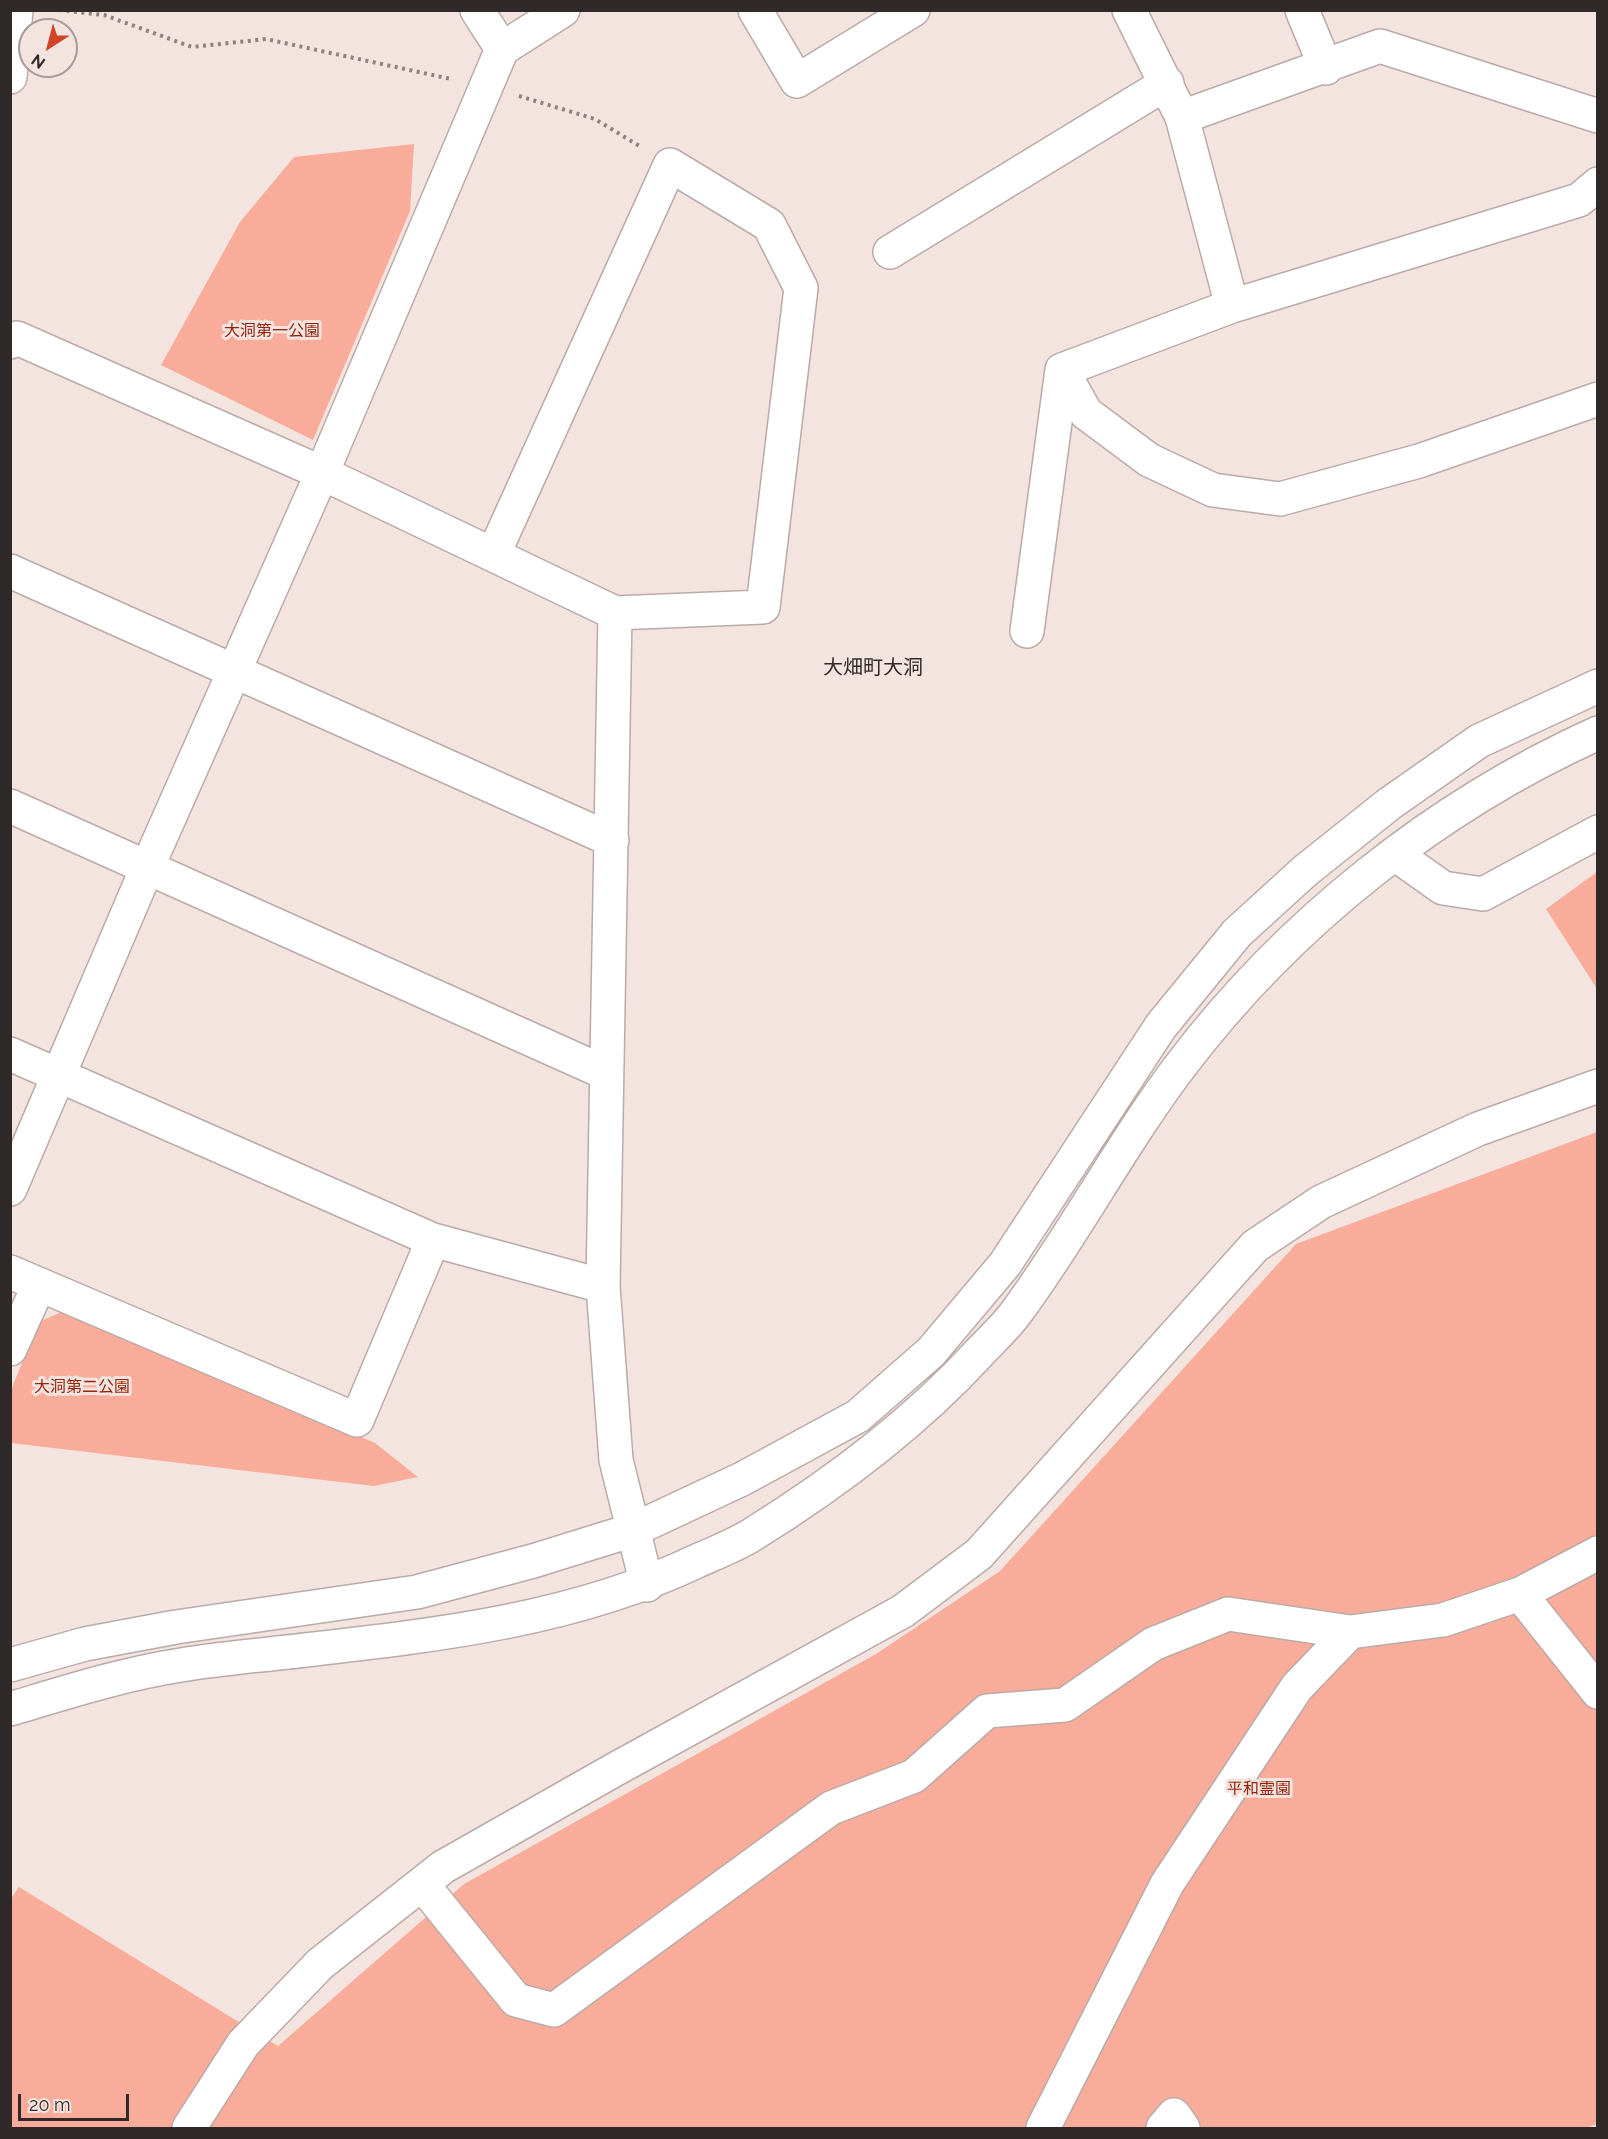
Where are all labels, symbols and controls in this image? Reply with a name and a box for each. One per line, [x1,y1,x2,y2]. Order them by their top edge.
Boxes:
north arrow [18,18,78,78]
text: N [28,50,49,73]
park label: 大洞第一公園 [224,321,320,341]
district label: 大畑町大洞 [823,656,923,680]
park label: 大洞第二公園 [34,1377,130,1397]
park label: 平和霊園 [1227,1779,1291,1799]
scale bar [21,2082,132,2120]
text: 20 m [29,2094,71,2115]

